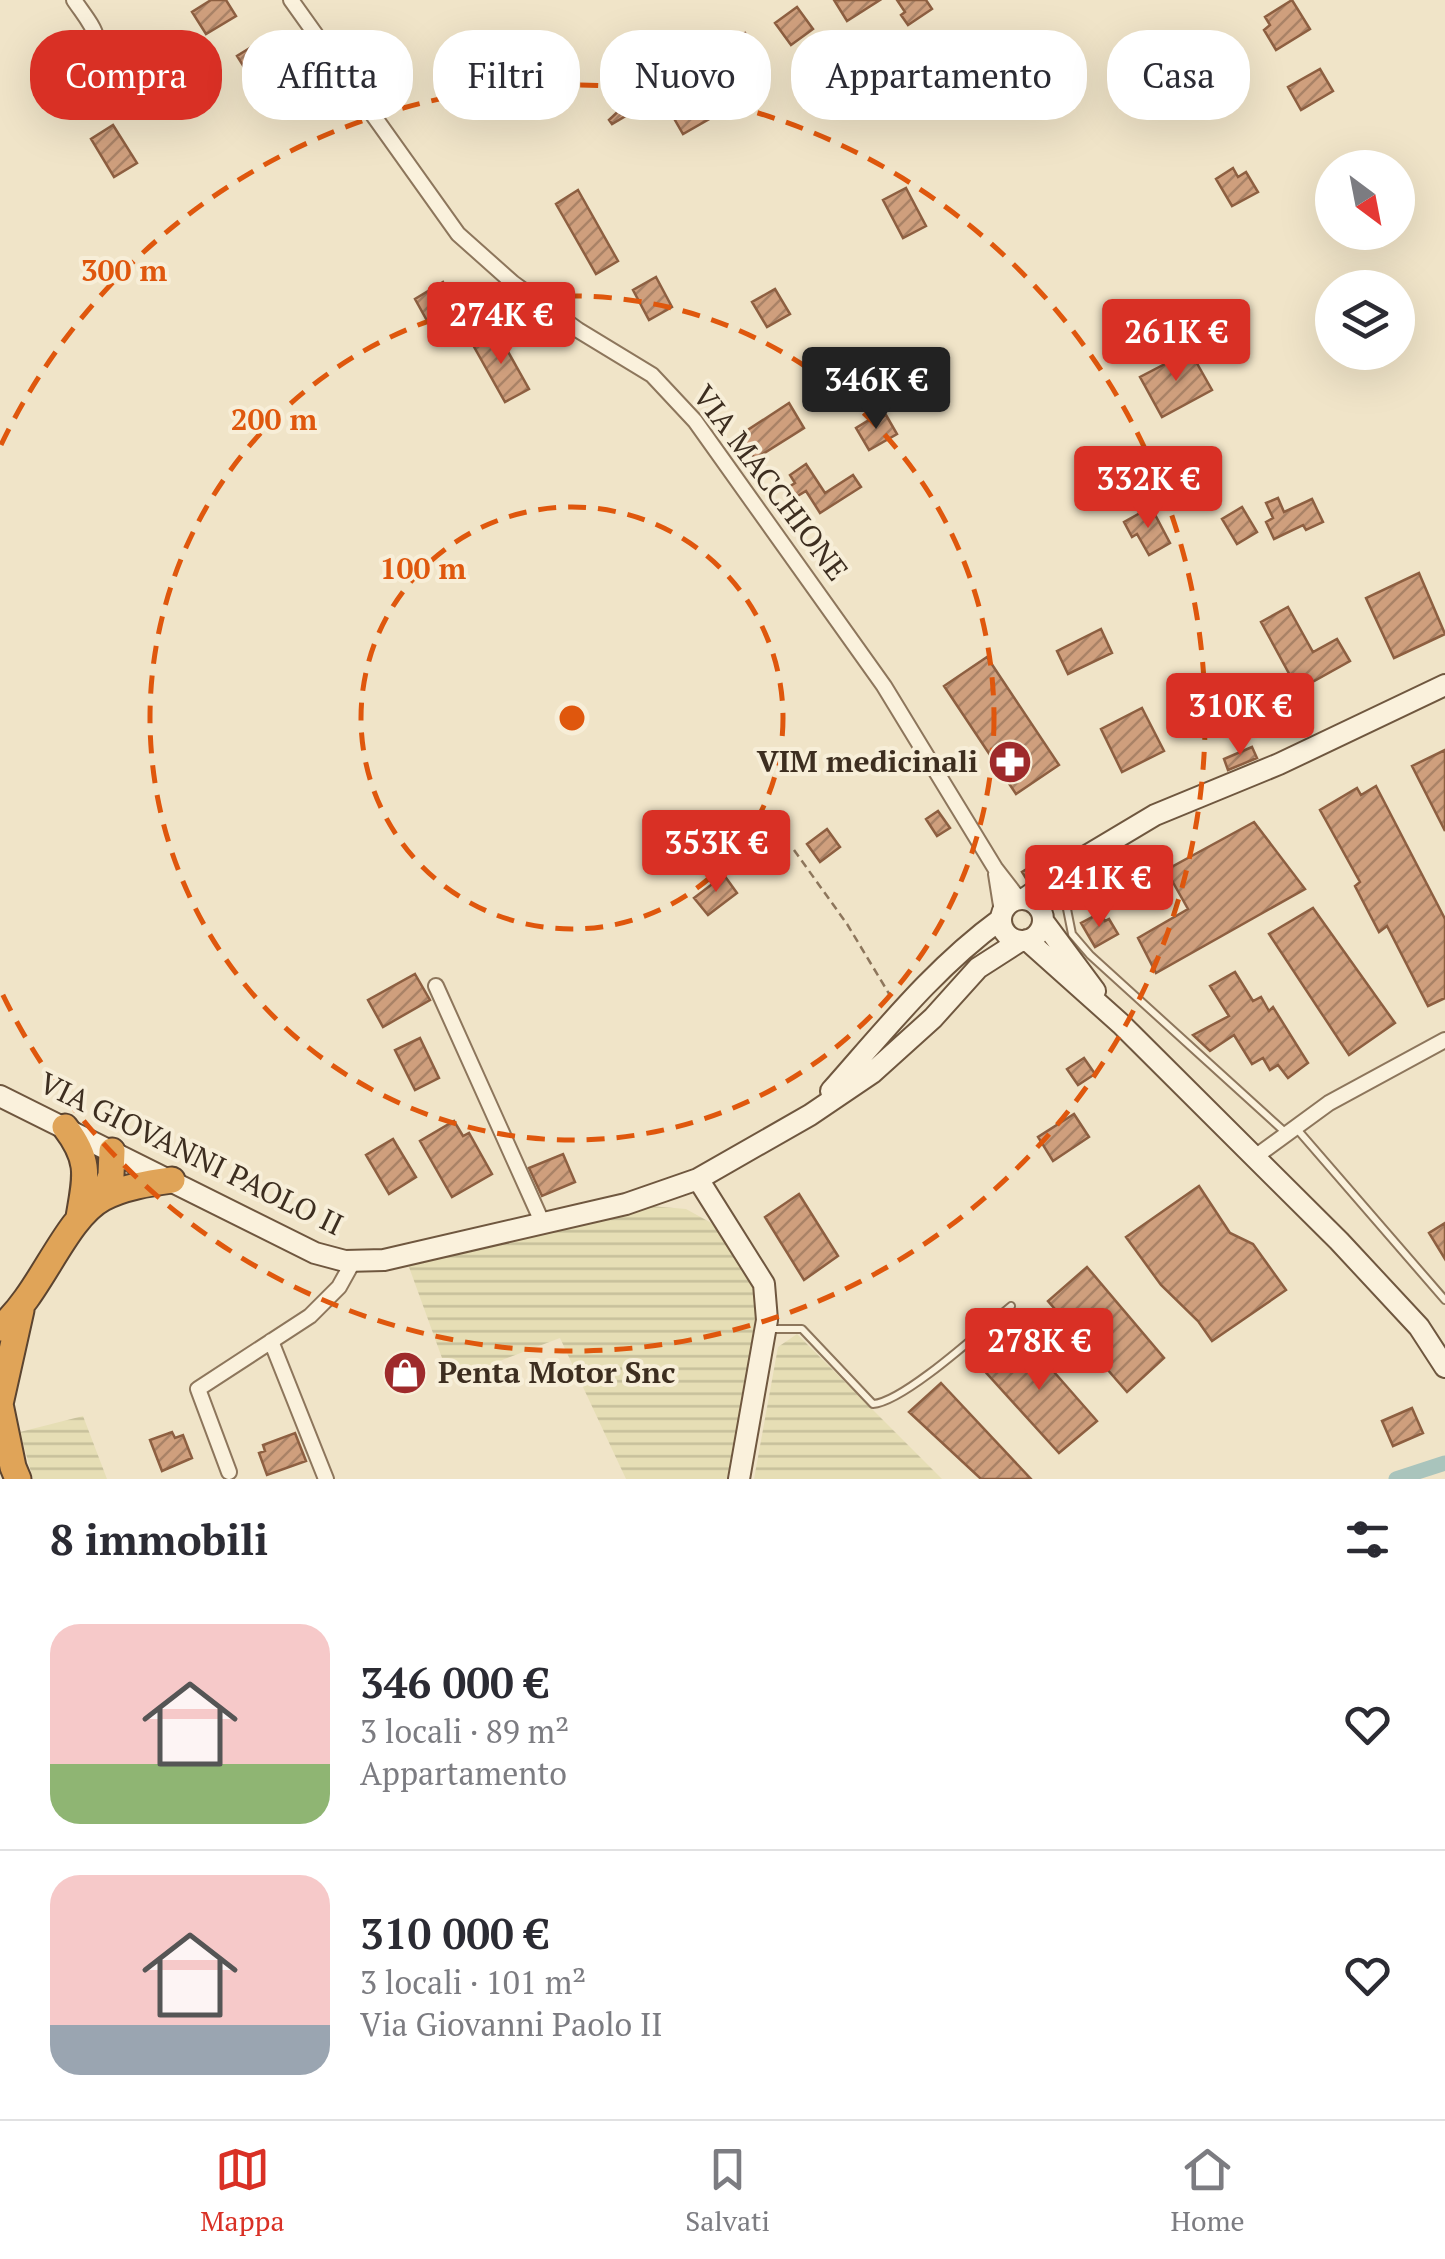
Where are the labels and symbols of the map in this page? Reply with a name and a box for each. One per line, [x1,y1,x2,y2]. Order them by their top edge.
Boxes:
north arrow [1315,150,1415,250]
text: 300 m [81,250,168,290]
pin: 274K € [420,282,582,367]
pin: 261K € [1095,299,1257,384]
pin: 346K € [795,347,957,432]
street label: VIA MACCHIONE [684,376,858,588]
text: 200 m [231,399,318,439]
pin: 332K € [1067,446,1229,531]
text: 100 m [380,548,467,588]
pin: 310K € [1159,673,1321,758]
centre of rings [554,700,590,736]
pharmacy icon: VIM medicinali [987,739,1033,785]
place label: VIM medicinali [757,741,978,781]
pin: 353K € [635,810,797,895]
pin: 241K € [1018,845,1180,930]
street label: VIA GIOVANNI PAOLO II [33,1062,350,1244]
pin: 278K € [958,1308,1120,1393]
shop icon: Penta Motor Snc [382,1350,428,1396]
place label: Penta Motor Snc [438,1352,675,1392]

